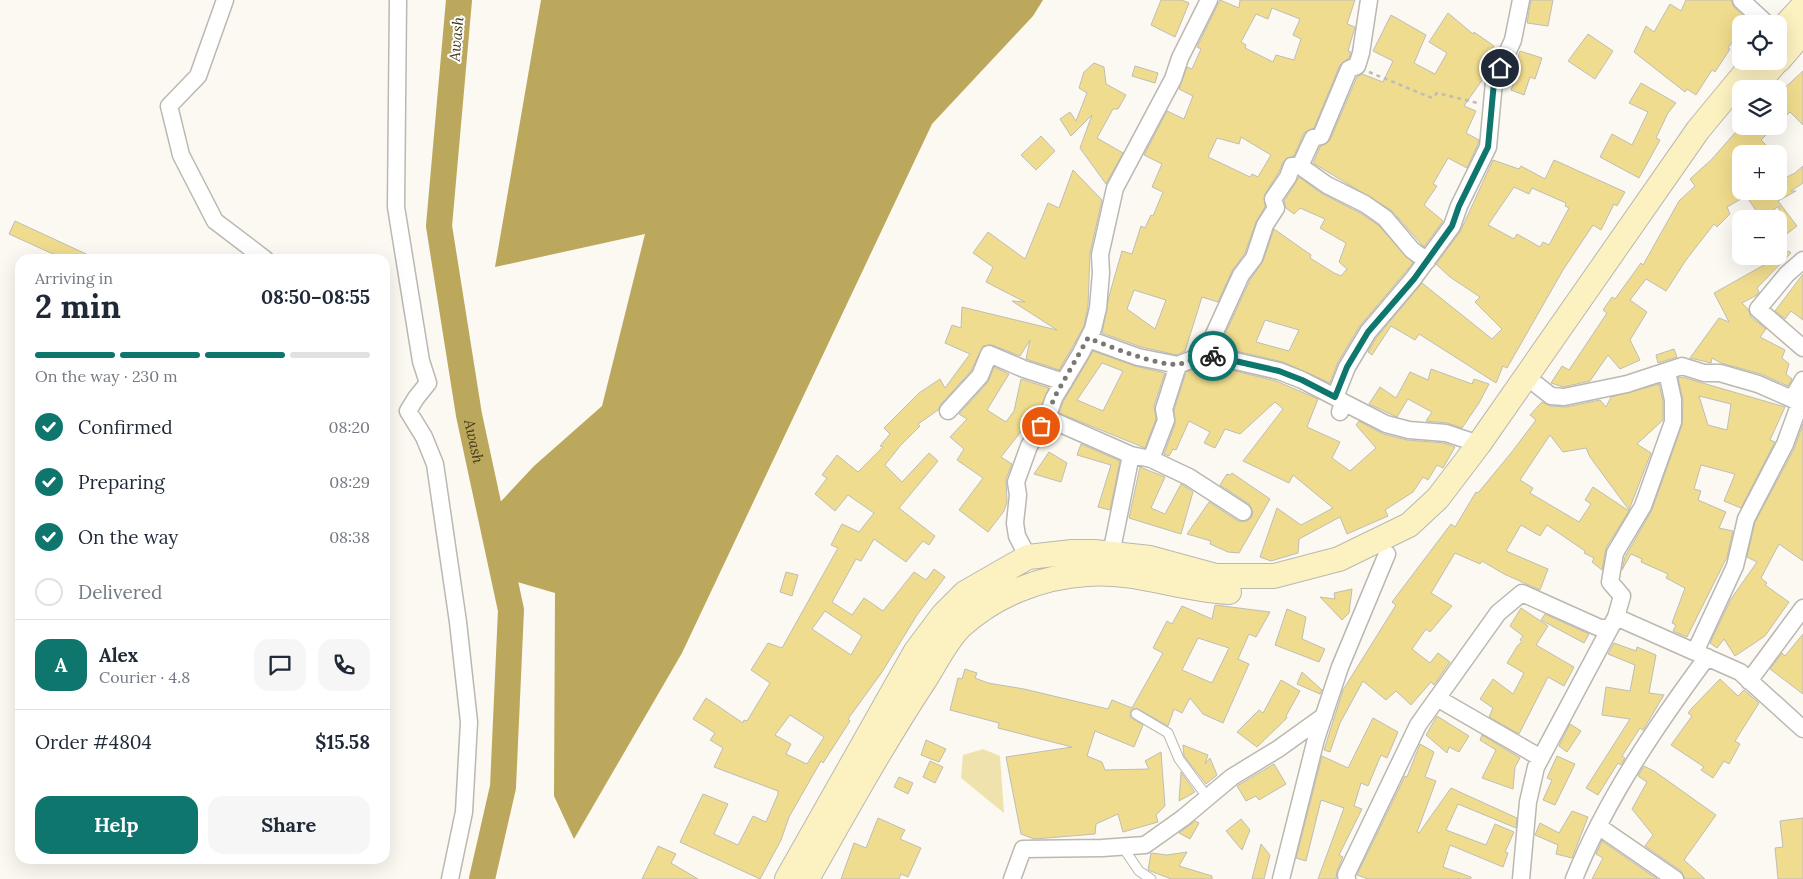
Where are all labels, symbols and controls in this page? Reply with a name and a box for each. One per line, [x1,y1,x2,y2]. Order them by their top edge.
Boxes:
map controls [1732,15,1787,265]
button: locate [1732,15,1787,70]
water label: Awash [445,16,467,63]
pin [1479,47,1521,89]
icon: home [1486,54,1514,82]
button: layers [1732,80,1787,135]
button: + [1732,145,1787,200]
button: − [1732,210,1787,265]
text: Arriving in [35,268,113,288]
text: 08:50–08:55 [261,285,370,309]
text: 2 min [35,286,121,327]
courier [1188,331,1238,381]
icon: bike [1199,342,1227,370]
text: On the way · 230 m [35,366,178,386]
pin [1020,405,1062,447]
icon: bag [1027,412,1055,440]
icon: check [35,413,63,441]
text: Confirmed [78,415,173,439]
water label: Awash [460,416,489,465]
text: 08:20 [329,417,370,437]
icon: check [35,468,63,496]
text: Preparing [78,470,165,494]
text: 08:29 [329,472,370,492]
icon: check [35,523,63,551]
text: On the way [78,525,178,549]
text: 08:38 [329,527,370,547]
text: Delivered [78,580,162,604]
button: chat [254,639,306,691]
button: phone [318,639,370,691]
text: Alex [99,643,138,667]
text: A [55,653,67,677]
text: Courier · 4.8 [99,667,190,687]
text: Order #4804 [35,730,152,754]
text: $15.58 [315,730,370,754]
button: Help [35,796,198,854]
button: Share [208,796,370,854]

